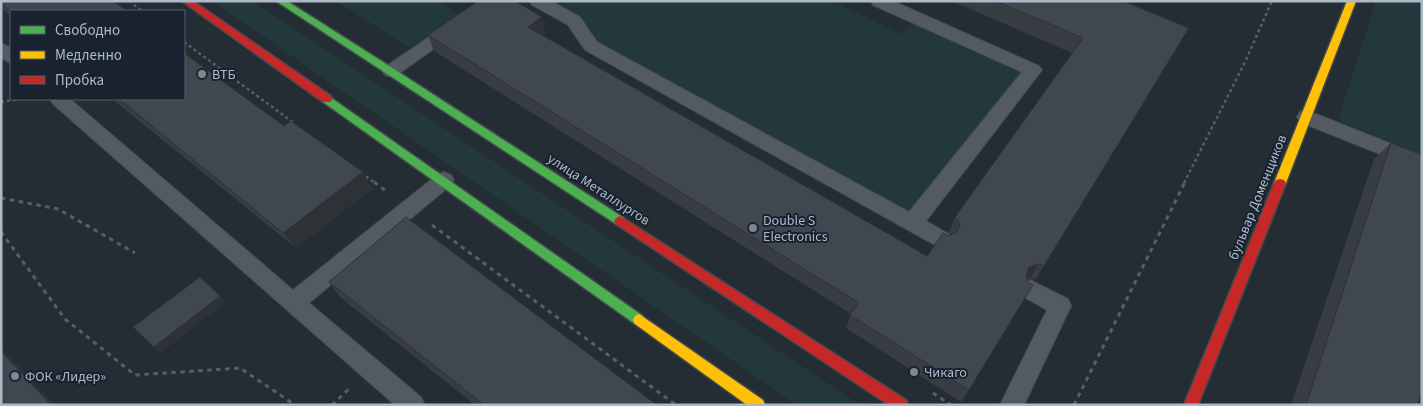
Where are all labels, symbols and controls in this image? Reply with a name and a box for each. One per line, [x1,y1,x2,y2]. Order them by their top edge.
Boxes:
legend [10,10,185,100]
text: Свободно [55,20,120,41]
text: Медленно [55,45,122,66]
place label: ВТБ [212,65,236,85]
marker: ВТБ [196,68,208,80]
text: Пробка [55,70,104,91]
street label: бульвар Доменщиков [1224,132,1292,263]
street label: улица Металлургов [543,149,654,231]
place label: Double S Electronics [763,211,828,247]
marker: Double S Electronics [747,222,759,234]
place label: Чикаго [924,363,967,383]
marker: Чикаго [908,366,920,378]
place label: ФОК «Лидер» [25,367,106,387]
marker: ФОК «Лидер» [9,370,21,382]

